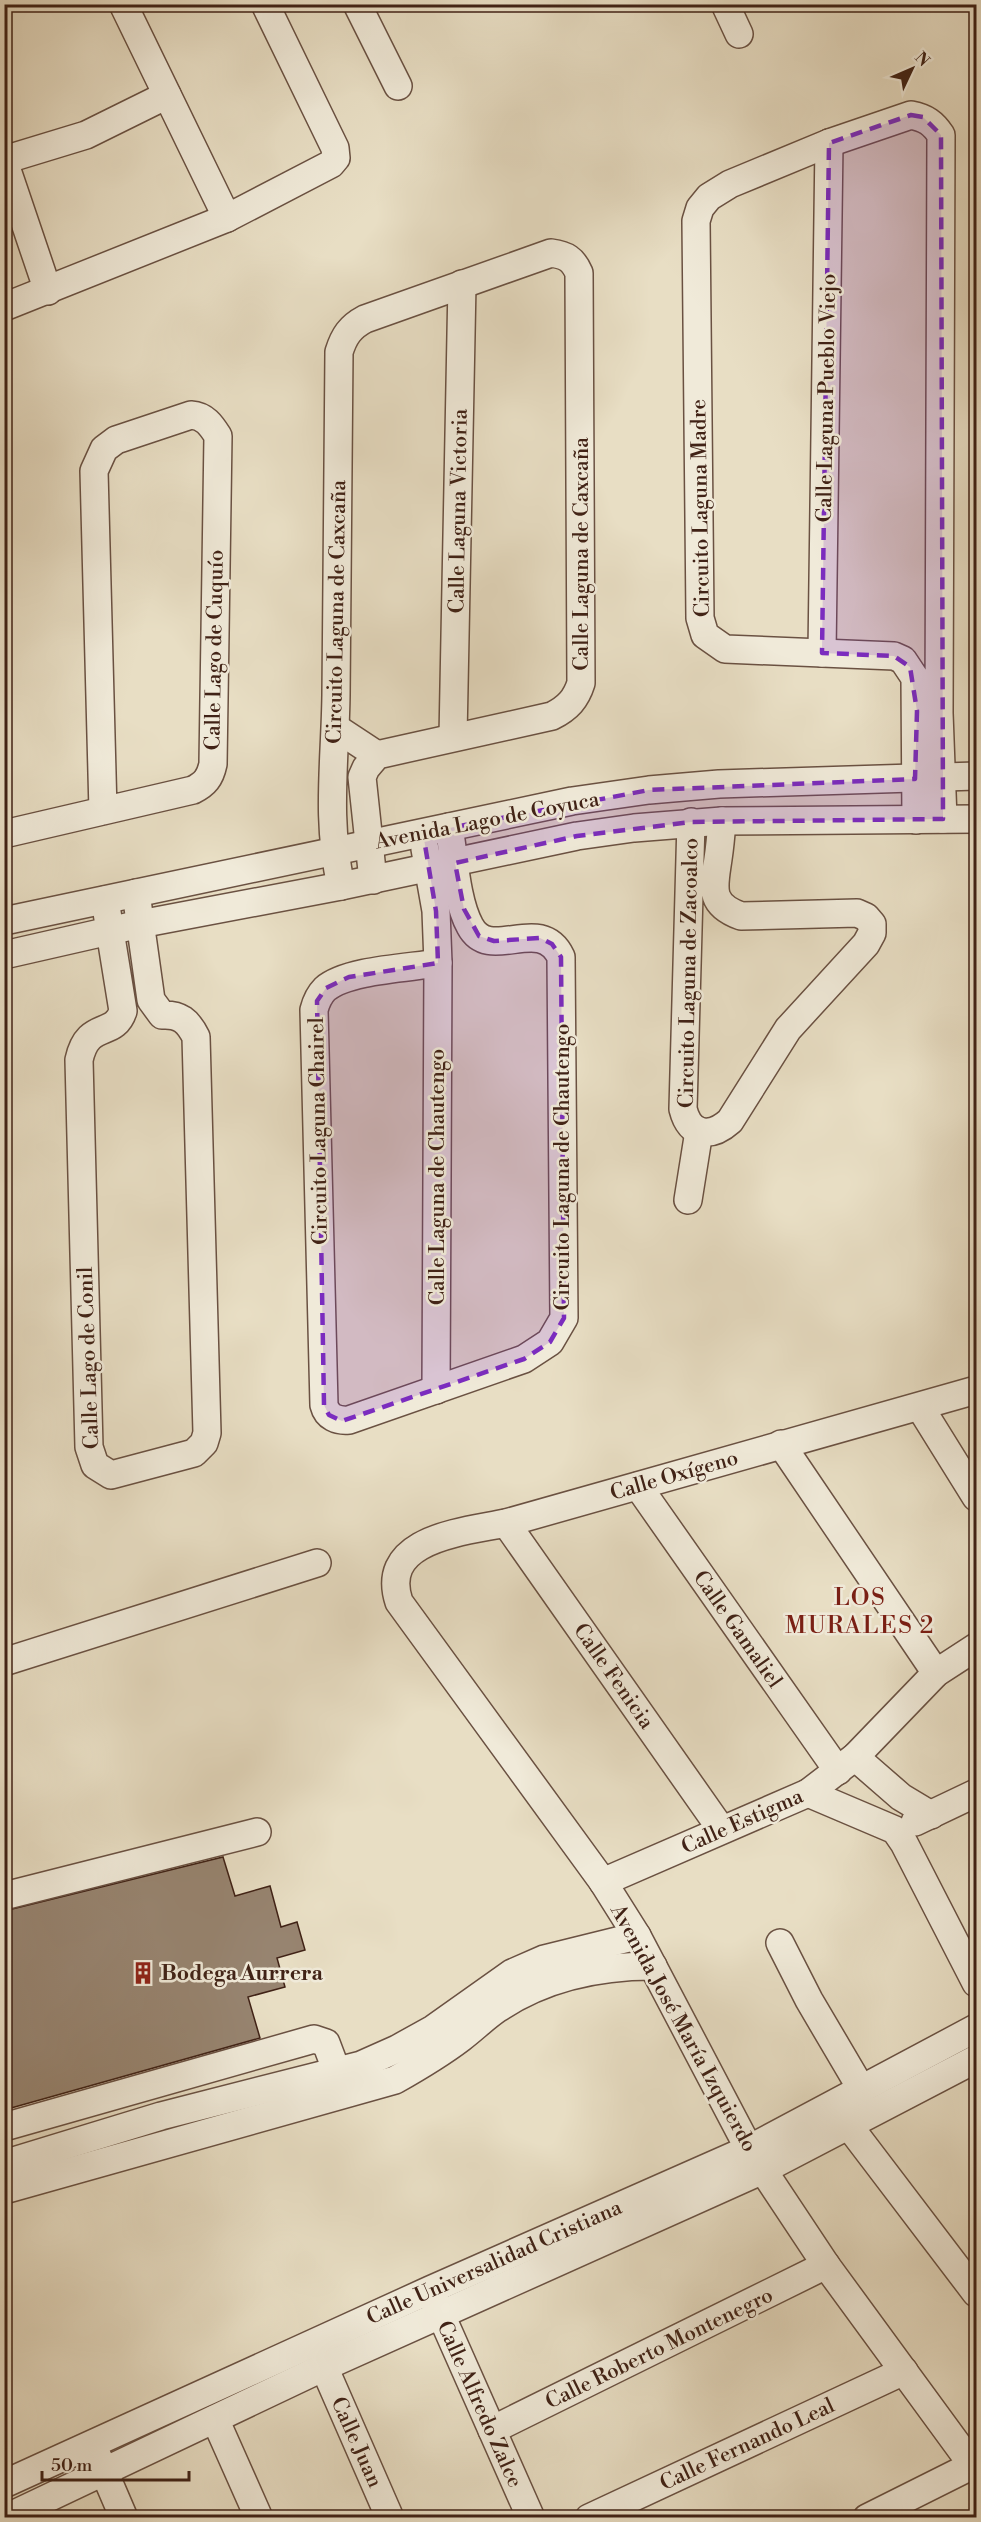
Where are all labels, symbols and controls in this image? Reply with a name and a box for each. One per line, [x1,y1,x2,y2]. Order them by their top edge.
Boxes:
north arrow [882,39,942,99]
text: N [910,48,934,71]
street label: Calle Laguna Pueblo Viejo [812,273,842,523]
street label: Circuito Laguna Madre [686,399,716,617]
street label: Calle Laguna Victoria [444,408,474,614]
street label: Calle Laguna de Caxcaña [569,437,595,671]
street label: Circuito Laguna de Caxcaña [322,479,352,744]
street label: Calle Lago de Cuquío [200,549,230,751]
street label: Avenida Lago de Coyuca [372,786,602,856]
street label: Circuito Laguna de Zacoalco [674,838,704,1108]
street label: Circuito Laguna Chairel [304,1017,334,1245]
street label: Circuito Laguna de Chautengo [550,1023,576,1311]
street label: Calle Laguna de Chautengo [425,1049,451,1305]
street label: Calle Lago de Conil [73,1266,105,1450]
street label: Calle Oxígeno [607,1445,741,1507]
street label: Calle Gamaliel [687,1566,787,1693]
district label: LOS MURALES 2 [785,1583,935,1641]
street label: Calle Fenicia [567,1619,659,1735]
street label: Calle Estigma [677,1783,808,1860]
street label: Avenida José María Izquierdo [604,1899,762,2157]
building icon: Bodega Aurrera [130,1960,156,1986]
place label: Bodega Aurrera [161,1961,324,1987]
street label: Calle Universalidad Cristiana [363,2195,626,2331]
street label: Calle Roberto Montenegro [541,2282,777,2415]
street label: Calle Alfredo Zalce [431,2317,528,2492]
street label: Calle Juan [325,2393,388,2492]
street label: Calle Fernando Leal [656,2393,839,2497]
scale bar [42,2444,189,2482]
text: 50 m [51,2454,93,2477]

